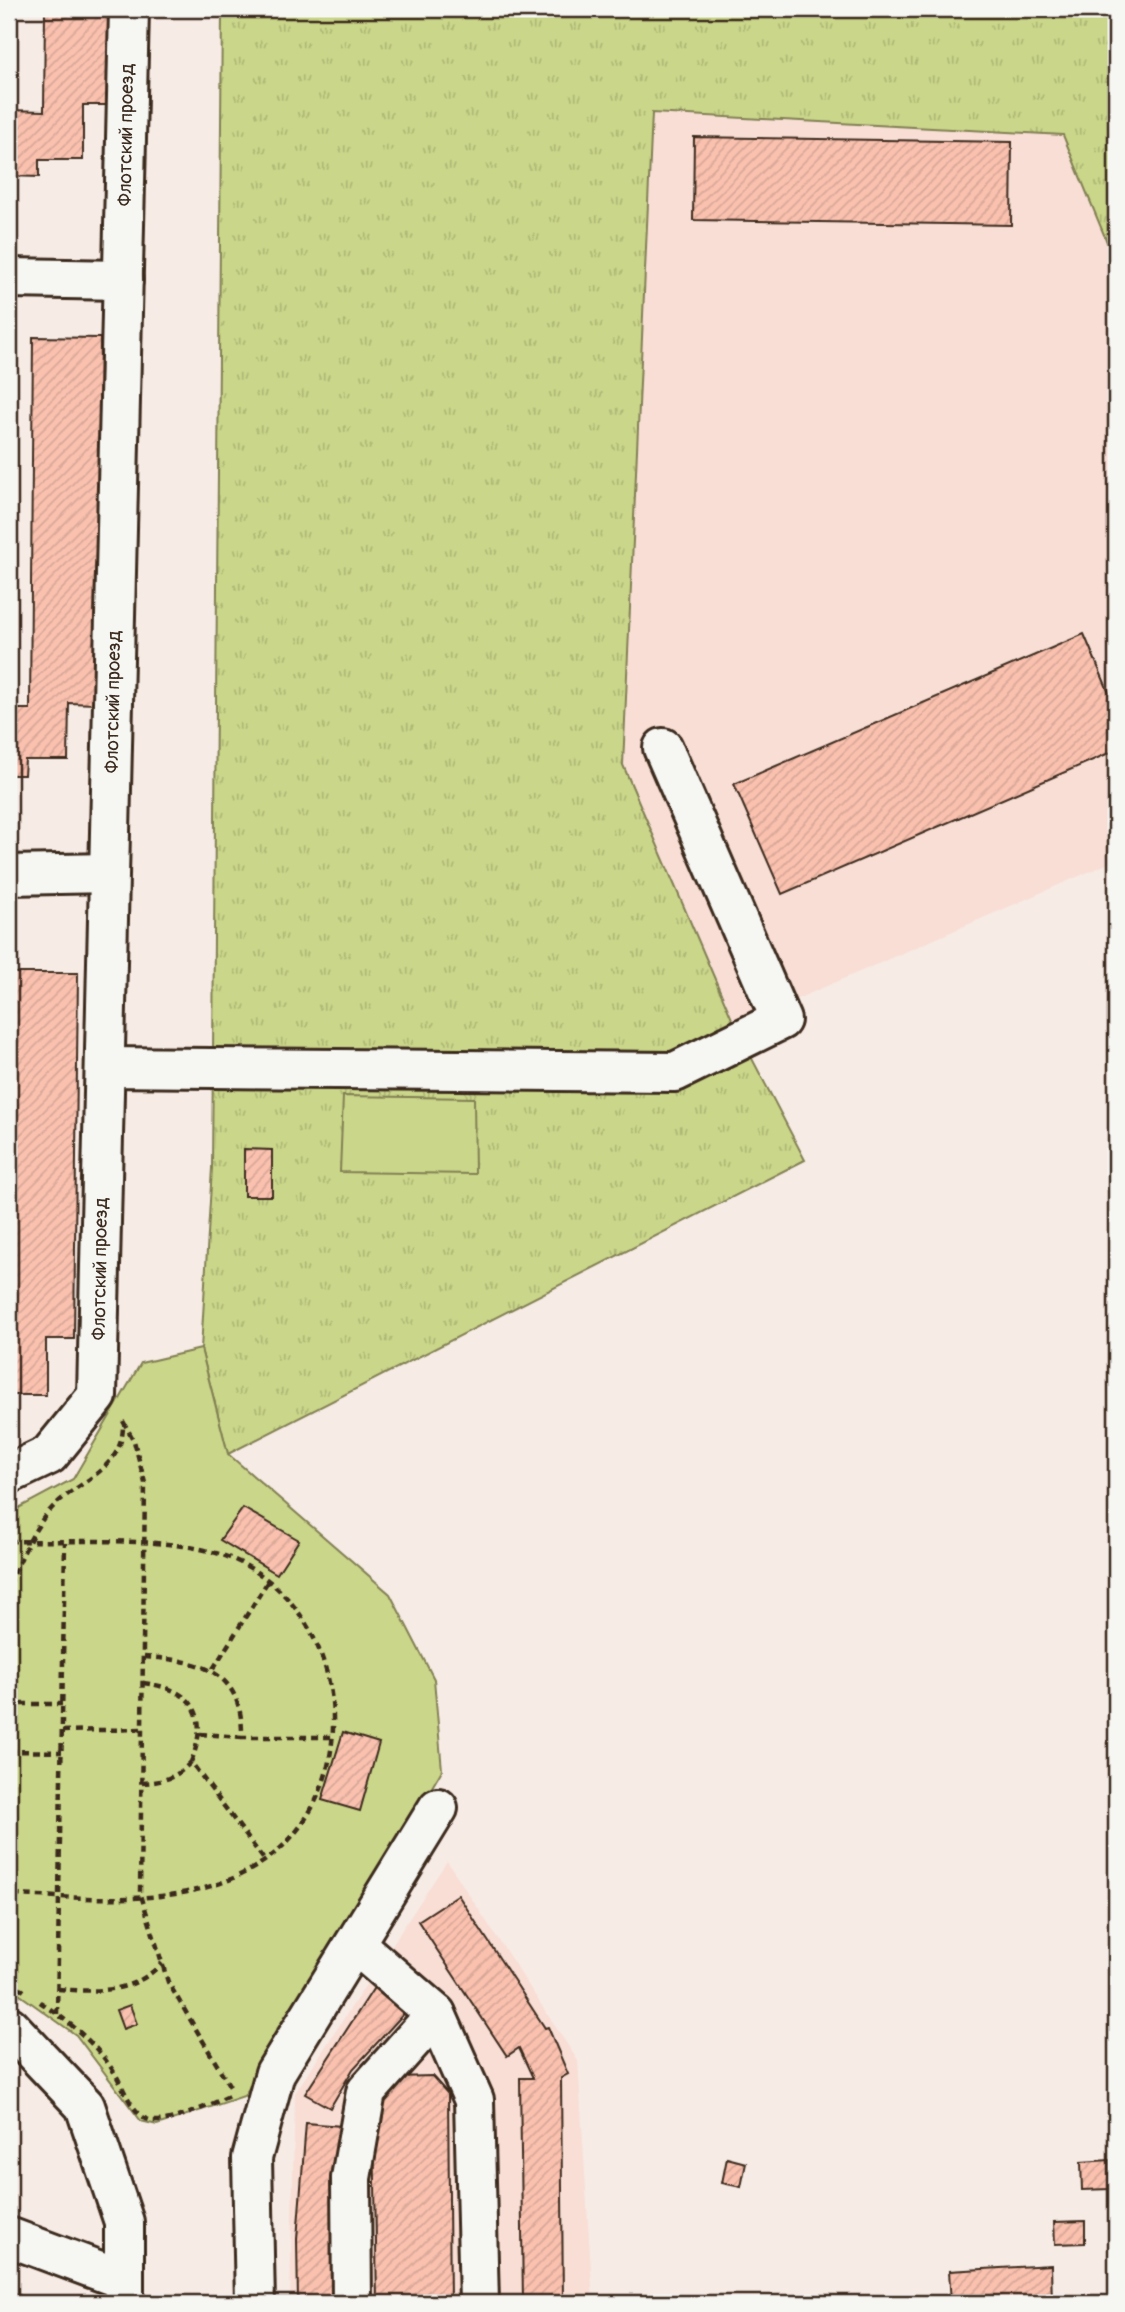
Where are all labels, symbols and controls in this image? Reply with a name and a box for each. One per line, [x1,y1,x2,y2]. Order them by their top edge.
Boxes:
street label: Флотский проезд [113,63,139,206]
street label: Флотский проезд [100,630,126,773]
street label: Флотский проезд [87,1197,113,1340]

